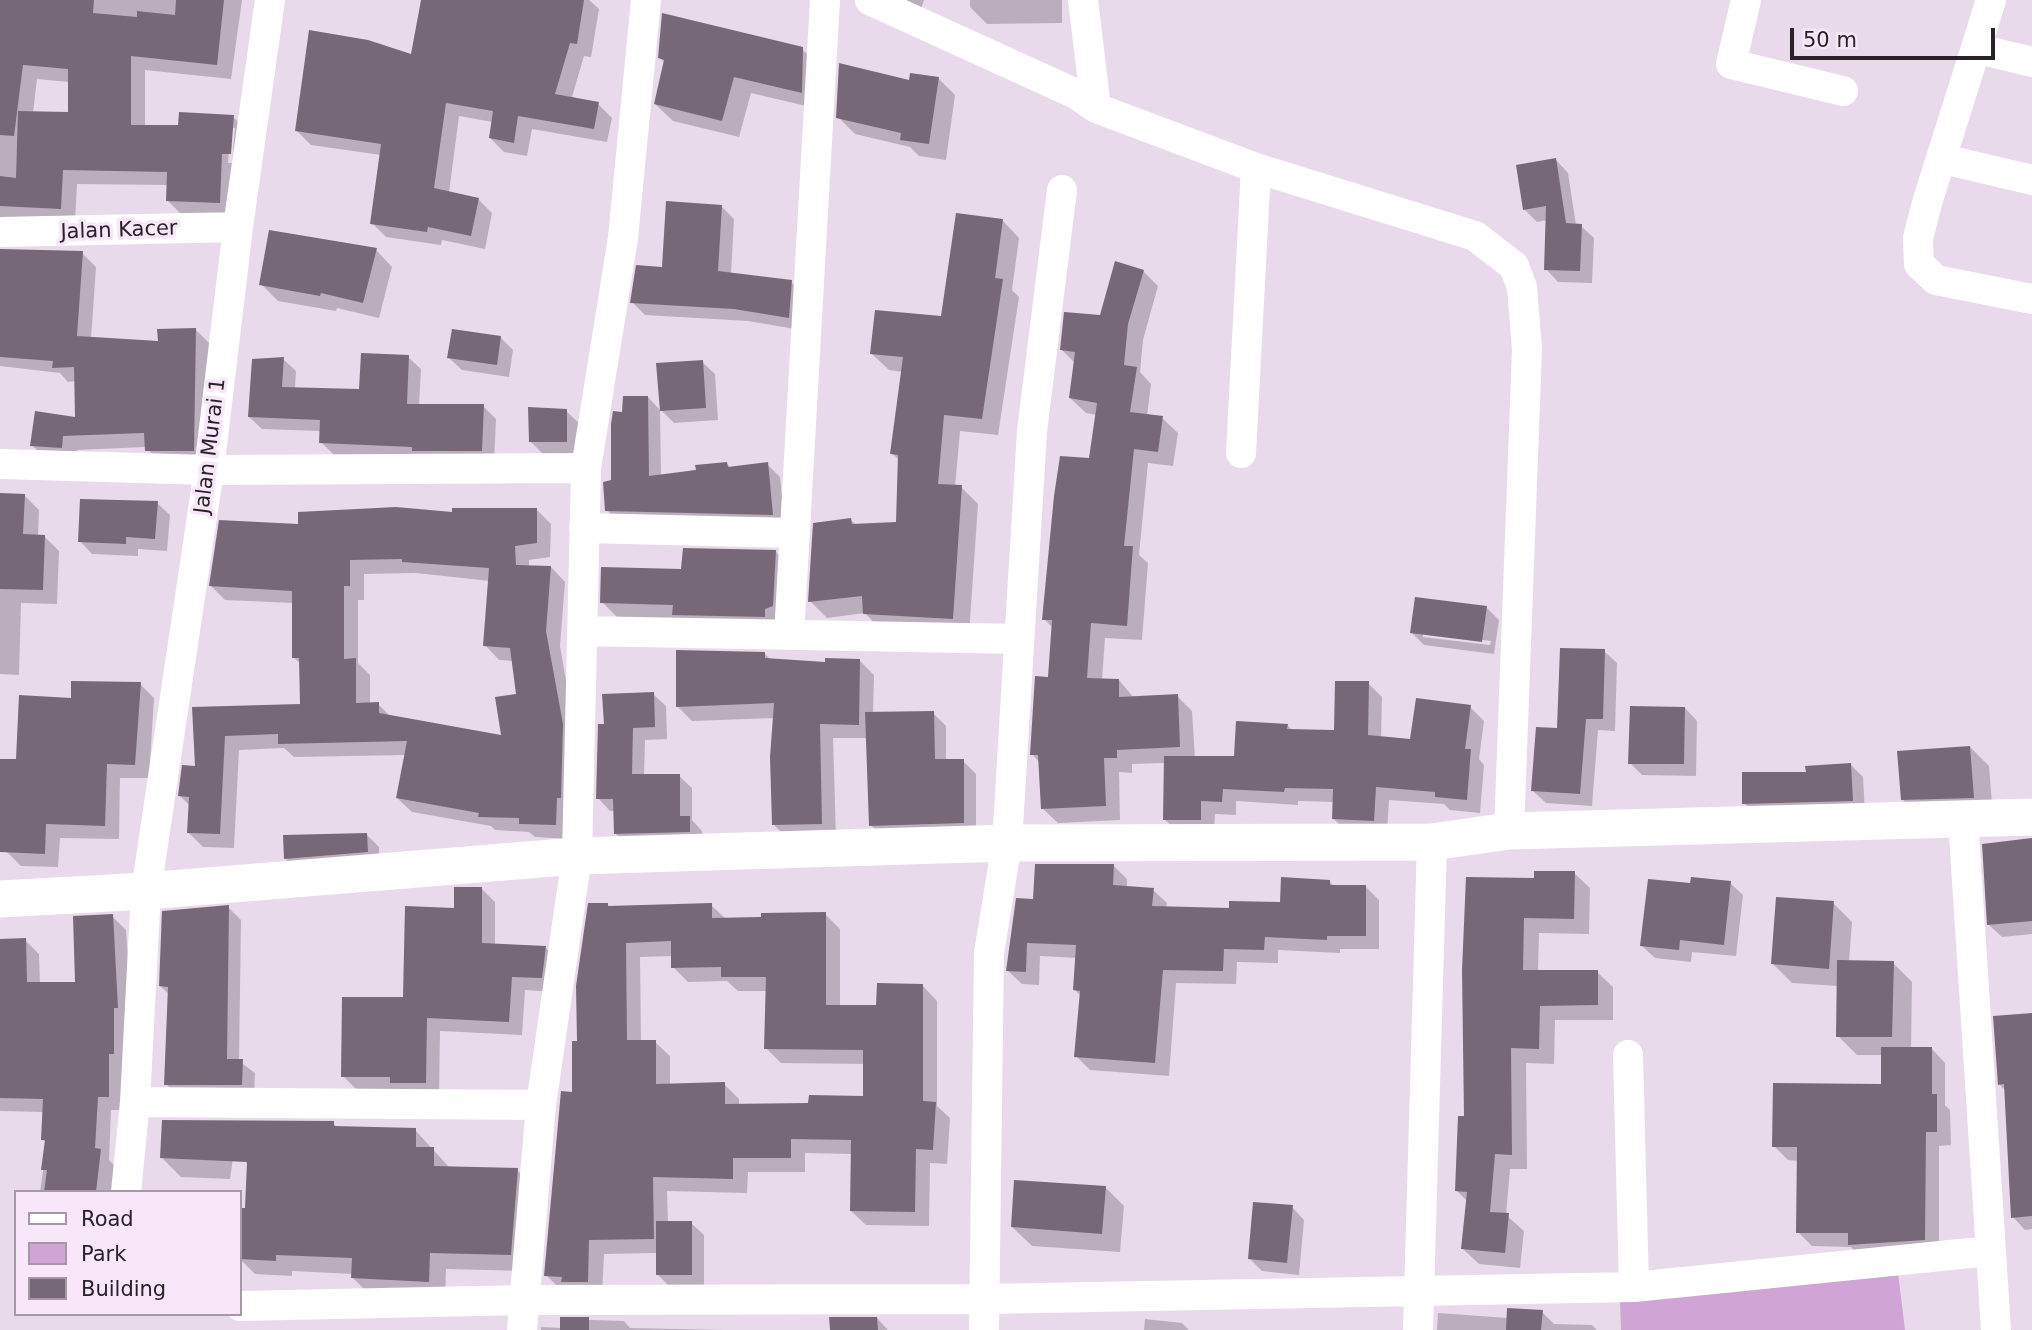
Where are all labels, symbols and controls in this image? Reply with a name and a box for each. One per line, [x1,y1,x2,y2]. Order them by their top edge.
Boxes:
scale bar [1794,14,1999,58]
text: 50 m [1803,28,1857,52]
street label: Jalan Kacer [60,216,178,246]
street label: Jalan Murai 1 [190,377,232,515]
legend [14,1190,242,1316]
text: Road [81,1207,134,1231]
text: Park [81,1242,126,1266]
text: Building [81,1277,166,1301]

